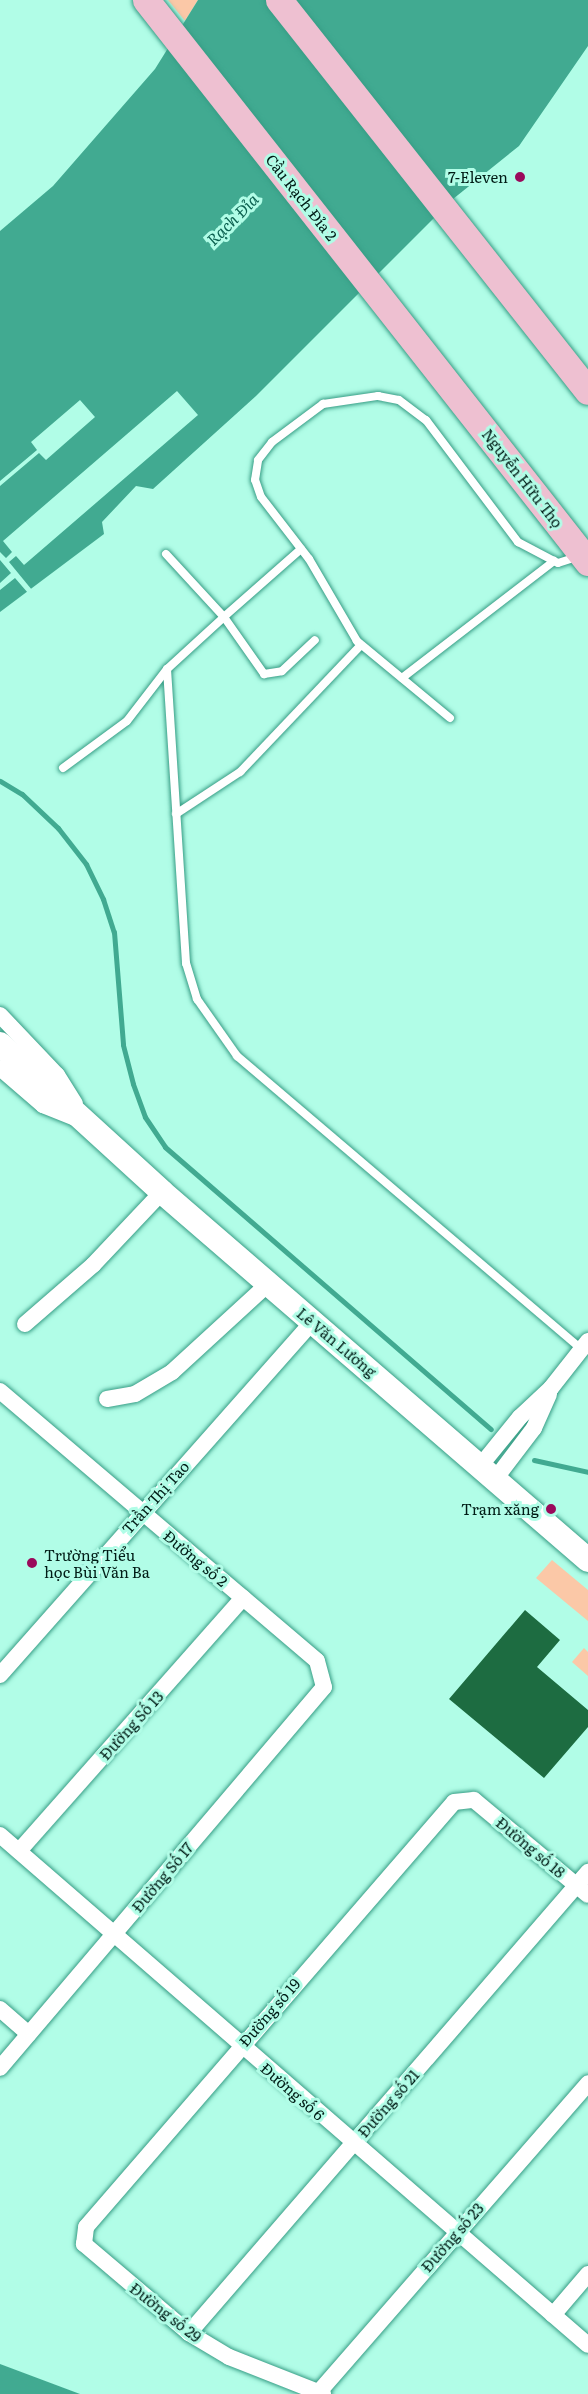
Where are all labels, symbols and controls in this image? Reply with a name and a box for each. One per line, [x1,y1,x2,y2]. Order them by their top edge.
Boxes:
street label: Cầu Rạch Đỉa 2 [263,150,341,244]
place label: 7-Eleven [448,168,508,186]
marker: 7-Eleven [513,170,527,184]
water label: Rạch Đỉa [202,189,262,249]
street label: Nguyễn Hữu Thọ [479,425,567,531]
street label: Lê Văn Lương [294,1304,380,1380]
street label: Trần Thị Tao [118,1457,192,1537]
place label: Trạm xăng [461,1500,539,1518]
marker: Trạm xăng [544,1502,558,1516]
street label: Đường số 2 [160,1526,232,1590]
place label: Trường Tiểu học Bùi Văn Ba [44,1545,150,1580]
marker: Trường Tiểu học Bùi Văn Ba [25,1556,39,1570]
street label: Đường Số 13 [95,1687,167,1763]
street label: Đường số 18 [493,1813,569,1881]
street label: Đường Số 17 [128,1838,196,1916]
street label: Đường số 19 [235,1974,303,2050]
street label: Đường số 6 [258,2059,328,2123]
street label: Đường số 21 [354,2065,422,2141]
street label: Đường số 23 [417,2199,487,2275]
street label: Đường số 29 [127,2279,205,2345]

